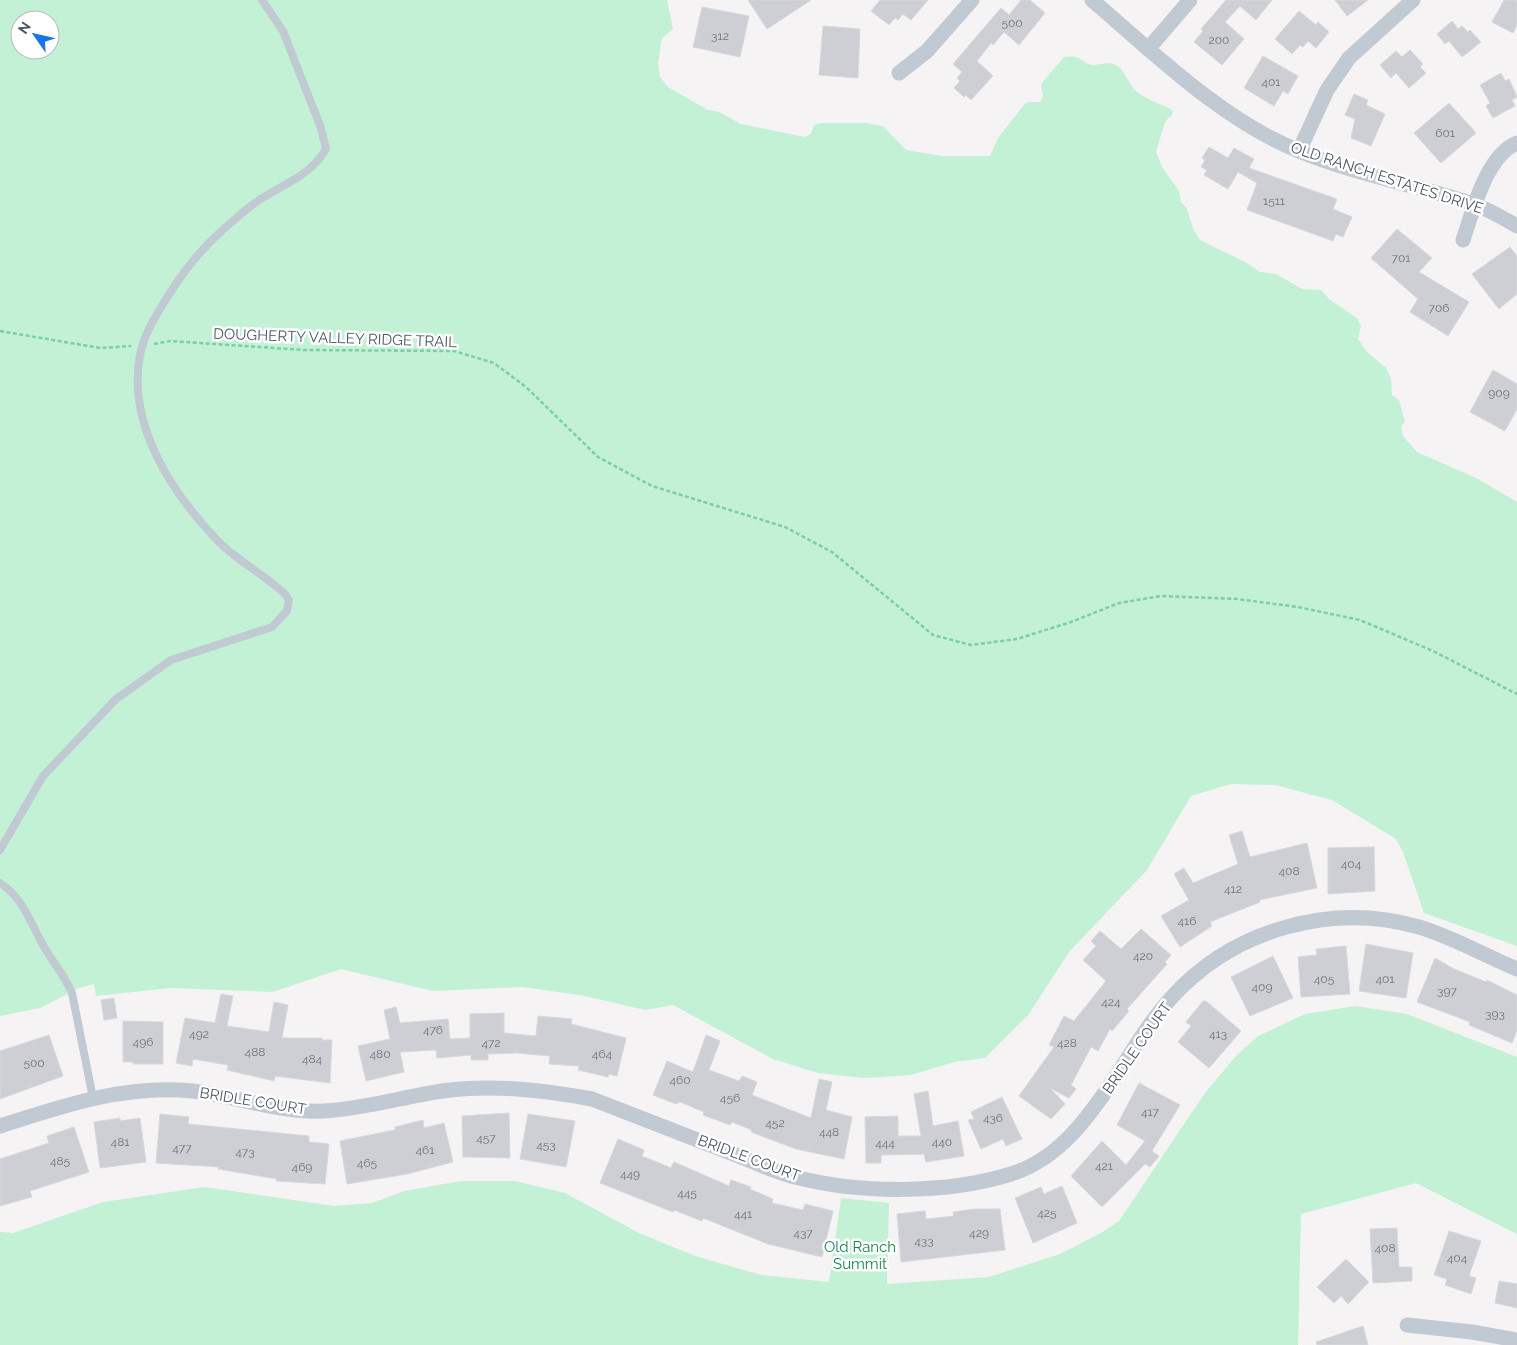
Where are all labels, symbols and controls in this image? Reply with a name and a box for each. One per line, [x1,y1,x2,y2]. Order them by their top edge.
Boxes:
north arrow [10,10,60,60]
house number: 500 [1001,16,1023,30]
text: N [15,19,34,37]
house number: 312 [711,29,729,43]
house number: 200 [1209,33,1229,47]
house number: 401 [1261,75,1281,89]
house number: 601 [1435,126,1455,140]
street label: OLD RANCH ESTATES DRIVE [1288,138,1486,218]
house number: 1511 [1263,194,1285,208]
house number: 701 [1392,251,1410,265]
house number: 706 [1429,301,1449,315]
street label: DOUGHERTY VALLEY RIDGE TRAIL [213,325,457,351]
house number: 909 [1488,386,1510,400]
house number: 404 [1341,857,1362,871]
house number: 408 [1278,864,1300,878]
house number: 412 [1224,882,1242,896]
house number: 416 [1178,914,1196,928]
house number: 420 [1133,949,1153,963]
house number: 405 [1314,972,1335,986]
house number: 401 [1375,972,1395,986]
house number: 409 [1252,980,1272,994]
house number: 397 [1437,984,1457,998]
house number: 424 [1101,995,1121,1009]
street label: BRIDLE COURT [1099,999,1175,1097]
house number: 393 [1485,1007,1505,1021]
house number: 476 [423,1023,443,1037]
house number: 492 [189,1027,209,1041]
house number: 413 [1209,1027,1227,1041]
house number: 496 [133,1035,153,1049]
house number: 472 [481,1036,501,1050]
house number: 428 [1057,1036,1077,1050]
house number: 488 [245,1045,265,1059]
house number: 480 [369,1047,391,1061]
house number: 464 [592,1047,613,1061]
house number: 484 [302,1052,323,1066]
house number: 500 [23,1056,45,1070]
house number: 460 [669,1073,691,1087]
street label: BRIDLE COURT [198,1084,308,1118]
house number: 456 [720,1091,740,1105]
house number: 417 [1141,1105,1160,1119]
house number: 436 [983,1111,1003,1125]
house number: 452 [765,1116,785,1130]
house number: 448 [819,1125,839,1139]
house number: 457 [476,1131,496,1145]
street label: BRIDLE COURT [695,1131,803,1185]
house number: 481 [111,1135,129,1149]
house number: 440 [932,1135,952,1149]
house number: 444 [875,1136,895,1150]
house number: 453 [536,1138,556,1152]
house number: 477 [172,1141,192,1155]
house number: 461 [416,1143,434,1157]
house number: 473 [235,1145,255,1159]
house number: 485 [50,1154,71,1168]
house number: 465 [357,1156,378,1170]
house number: 421 [1095,1159,1113,1173]
house number: 469 [292,1160,312,1174]
house number: 449 [620,1167,640,1181]
house number: 445 [677,1186,697,1200]
house number: 425 [1037,1206,1057,1220]
house number: 441 [734,1207,752,1221]
house number: 437 [793,1226,813,1240]
house number: 429 [969,1226,989,1240]
house number: 433 [914,1234,934,1248]
park label: Old Ranch Summit [824,1238,896,1273]
house number: 408 [1374,1241,1396,1255]
house number: 404 [1447,1251,1468,1265]

